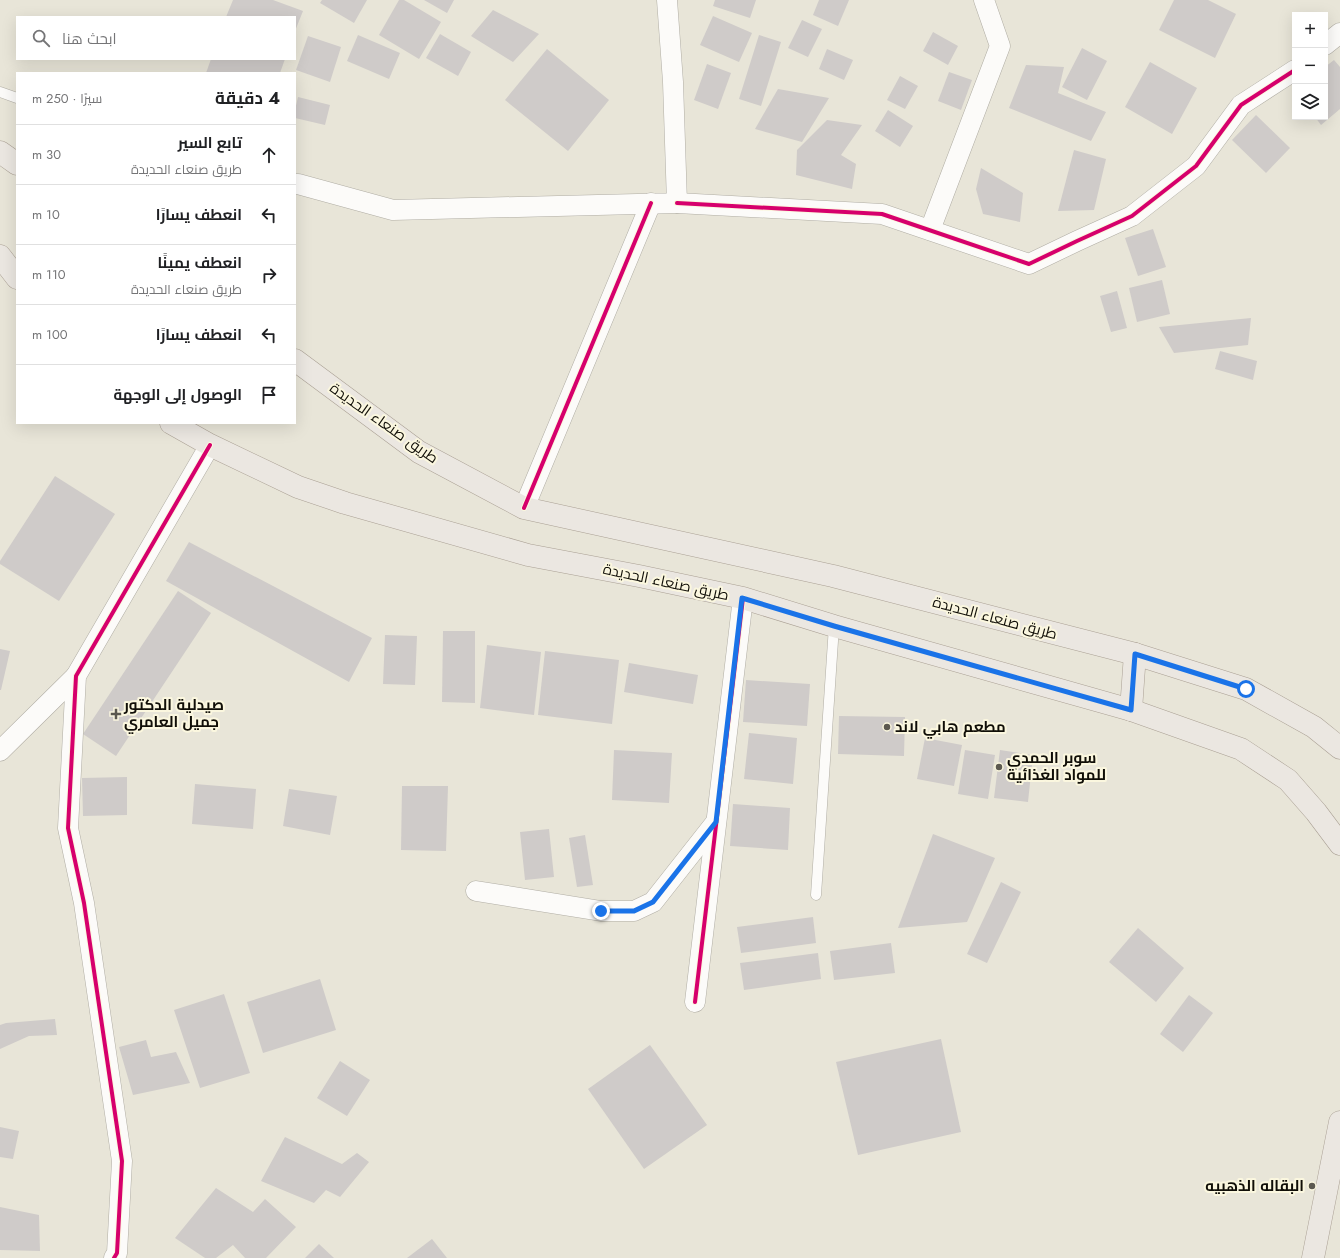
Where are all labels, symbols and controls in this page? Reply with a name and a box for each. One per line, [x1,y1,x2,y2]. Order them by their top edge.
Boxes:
map controls [1292,12,1328,120]
button: + [1292,12,1328,48]
search box [16,16,296,60]
icon: search [30,27,52,49]
text: ابحث هنا [62,28,117,50]
button: − [1292,48,1328,84]
button: layers [1292,84,1328,120]
text: 4 دقيقة [215,86,280,110]
text: سيرًا · 250 m [32,89,102,108]
text: تابع السير [178,132,242,154]
icon: ahead [258,144,280,166]
text: 30 m [32,145,61,164]
text: طريق صنعاء الحديدة [131,160,242,179]
text: انعطف يسارًا [156,204,242,226]
icon: left [258,204,280,226]
text: 10 m [32,205,60,224]
text: انعطف يمينًا [158,252,242,274]
icon: right [258,264,280,286]
text: 110 m [32,265,66,284]
text: طريق صنعاء الحديدة [131,280,242,299]
text: انعطف يسارًا [156,324,242,346]
icon: left [258,324,280,346]
text: 100 m [32,325,68,344]
street label: طريق صنعاء الحديدة [325,377,443,469]
text: الوصول إلى الوجهة [113,384,242,406]
icon: arrive [258,384,280,406]
street label: طريق صنعاء الحديدة [601,558,731,606]
street label: طريق صنعاء الحديدة [930,591,1060,645]
route start [1237,680,1255,698]
place label: صيدلية الدكتور جميل العامري [123,694,224,734]
marker: صيدلية الدكتور جميل العامري [111,709,121,719]
place label: مطعم هابي لاند [895,716,1006,739]
marker: مطعم هابي لاند [882,722,892,732]
place label: سوبر الحمدي للمواد الغذائية [1007,747,1106,786]
marker: سوبر الحمدي للمواد الغذائية [994,762,1004,772]
route end [592,902,610,920]
place label: البقاله الذهبيه [1205,1175,1304,1197]
marker: البقاله الذهبيه [1307,1181,1317,1191]

